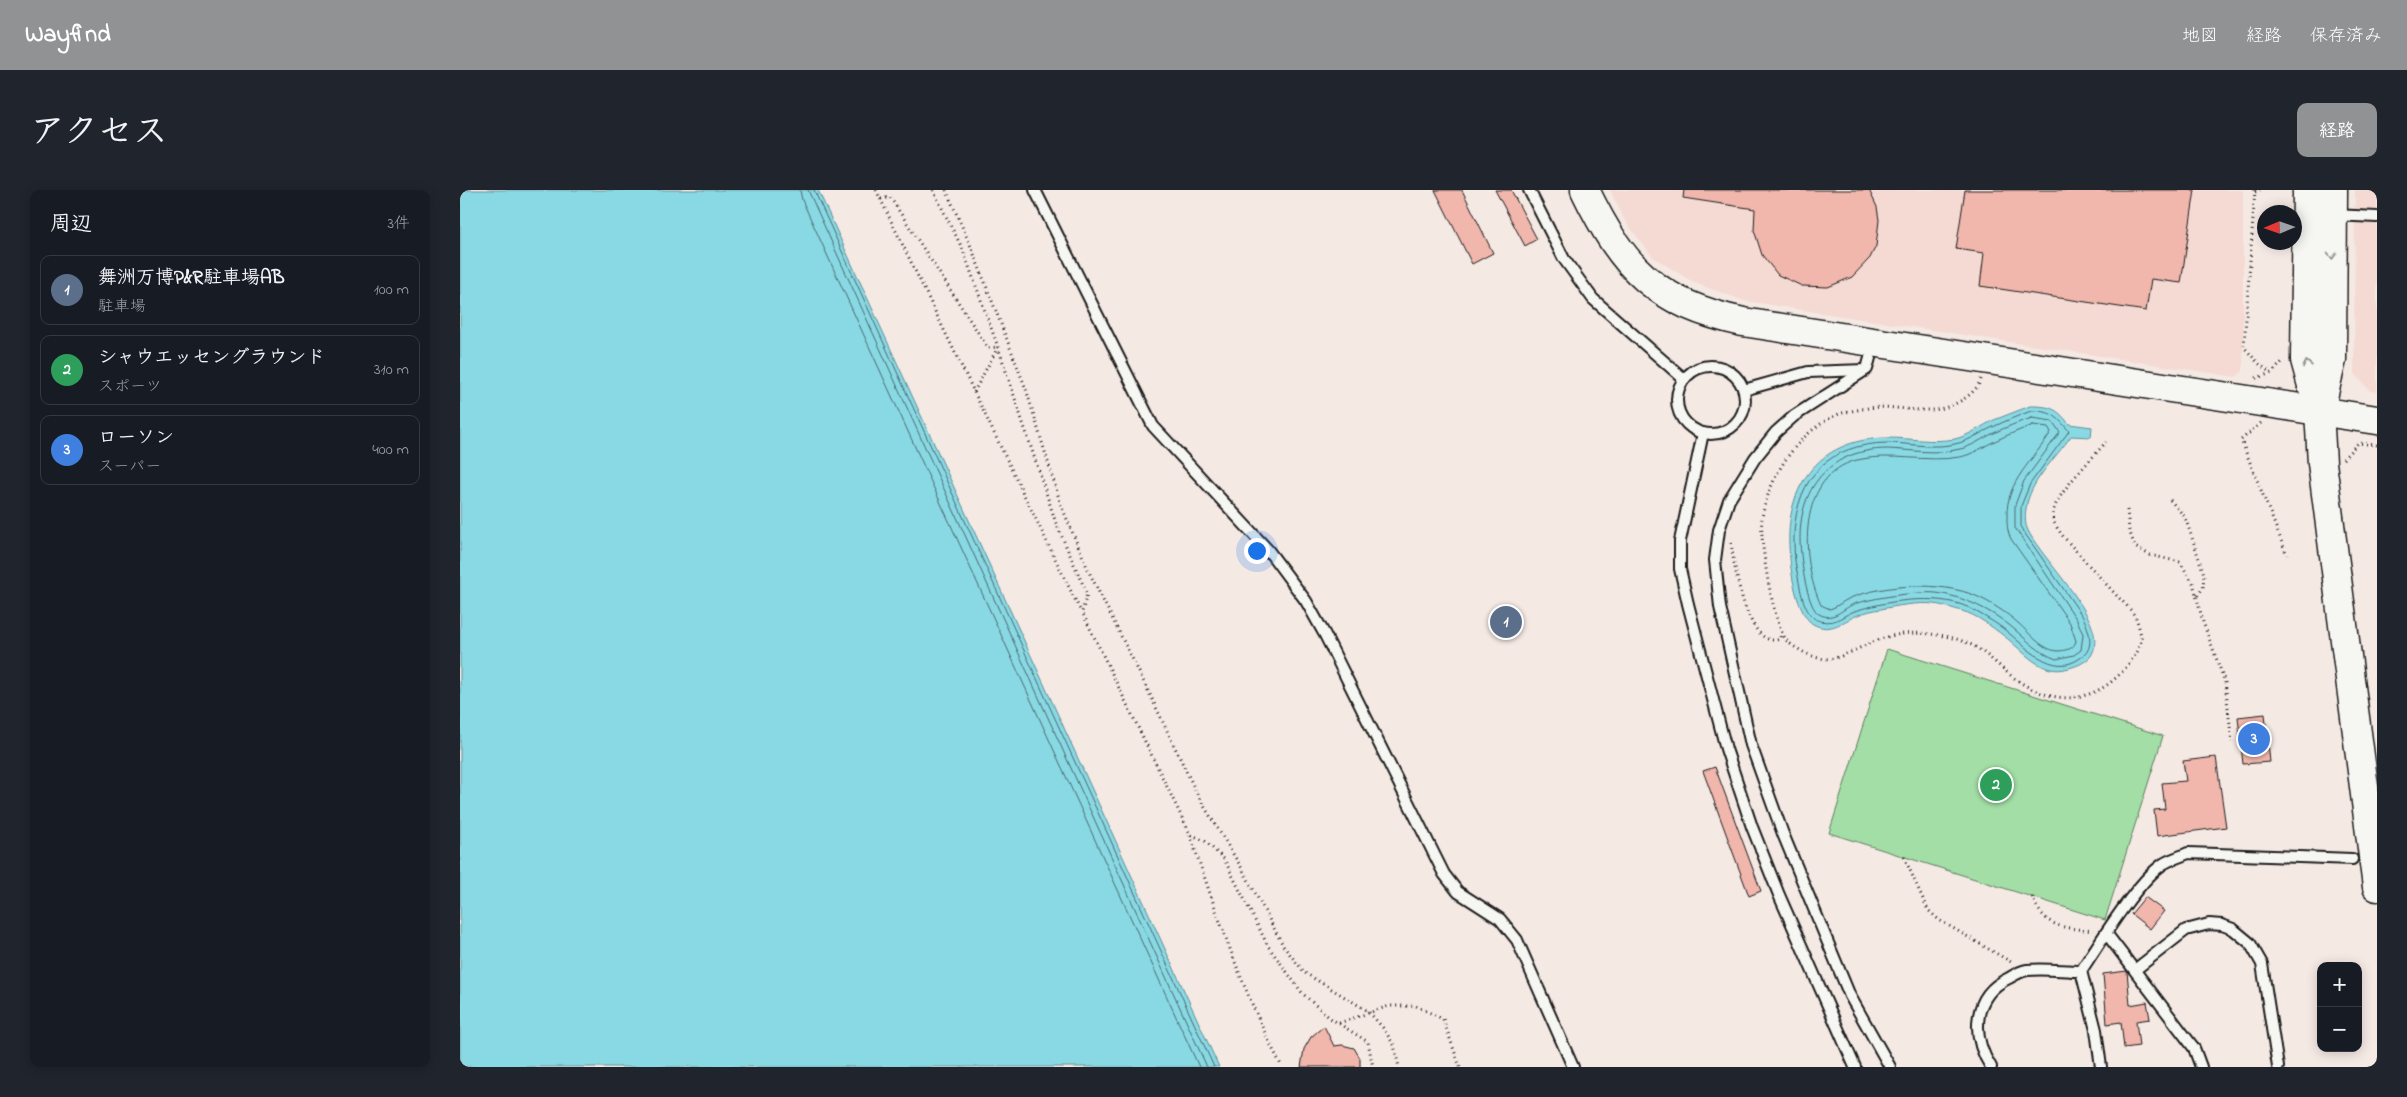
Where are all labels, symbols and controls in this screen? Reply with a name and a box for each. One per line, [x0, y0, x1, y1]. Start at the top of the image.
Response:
text: Wayfind [25, 18, 111, 53]
text: 地図 [2182, 24, 2218, 50]
text: 経路 [2246, 24, 2282, 50]
text: 保存済み [2310, 24, 2382, 50]
button: 経路 [2297, 103, 2377, 157]
text: アクセス [30, 108, 168, 159]
north arrow [2257, 205, 2302, 250]
text: 周辺 [50, 210, 92, 240]
text: 3件 [387, 212, 410, 236]
one-way arrow [2327, 252, 2337, 260]
text: 舞洲万博P&R駐車場AB [98, 265, 285, 292]
text: 1 [64, 278, 70, 302]
text: 100 m [374, 278, 409, 302]
text: 駐車場 [98, 295, 146, 319]
text: シャウエッセングラウンド [98, 345, 325, 372]
text: 2 [63, 358, 71, 382]
text: 310 m [374, 358, 409, 382]
one-way arrow [2302, 359, 2313, 368]
text: スポーツ [98, 375, 162, 399]
text: ローソン [98, 425, 174, 452]
text: 3 [64, 438, 70, 462]
text: 400 m [372, 438, 409, 462]
text: スーパー [98, 455, 161, 479]
your location [1244, 538, 1270, 564]
pin: 1 [1490, 603, 1522, 641]
pin: 3 [2238, 720, 2270, 758]
pin: 2 [1980, 766, 2012, 804]
map controls [2317, 962, 2362, 1052]
button: + [2317, 962, 2362, 1007]
button: − [2317, 1007, 2362, 1052]

